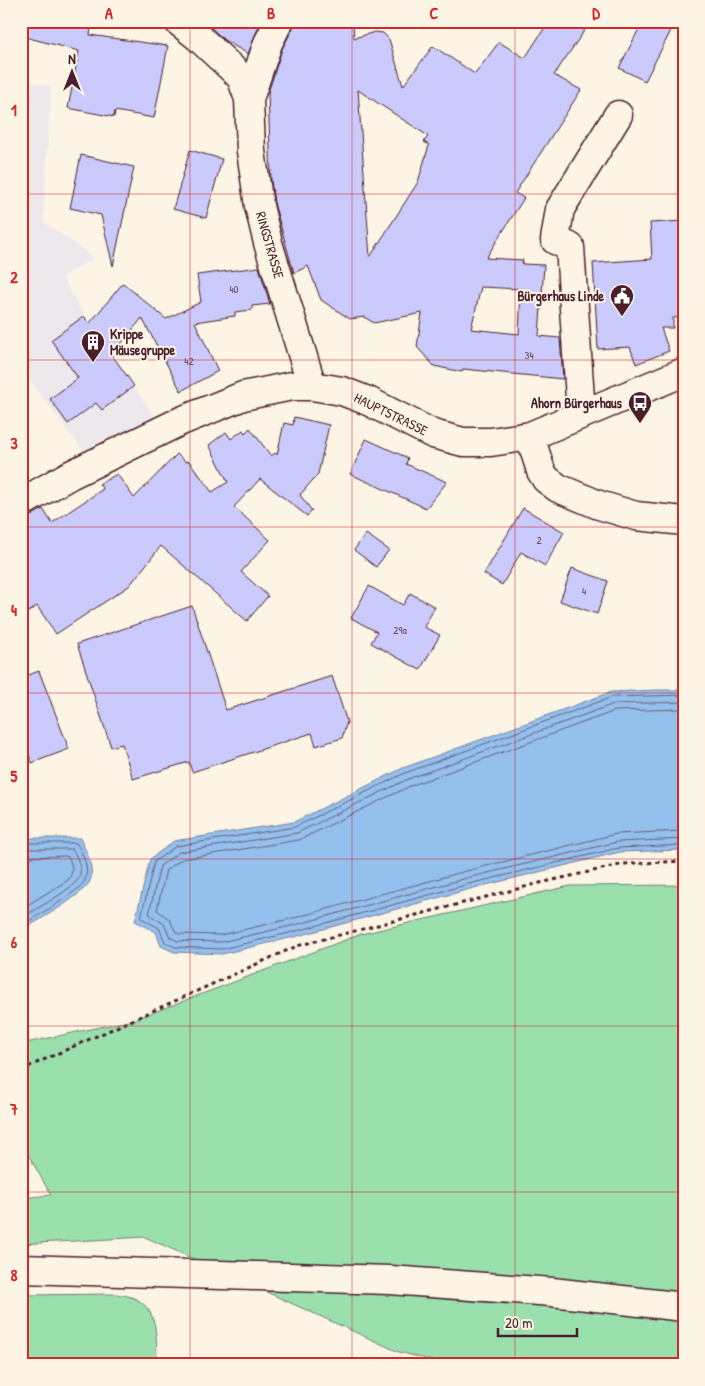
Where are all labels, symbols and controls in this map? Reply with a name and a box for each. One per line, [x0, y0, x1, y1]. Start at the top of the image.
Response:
text: A [105, 2, 113, 24]
text: B [267, 2, 275, 24]
text: C [430, 2, 439, 24]
text: D [592, 2, 600, 24]
north arrow [48, 48, 98, 98]
text: N [68, 49, 76, 68]
text: 1 [11, 99, 17, 121]
street label: RINGSTRASSE [252, 209, 289, 281]
text: 2 [10, 266, 18, 288]
house number: 40 [229, 282, 239, 296]
public building icon: Bürgerhaus Linde [609, 283, 635, 317]
place label: Bürgerhaus Linde [517, 286, 604, 307]
place label: Krippe Mäusegruppe [110, 324, 176, 361]
building icon: Krippe Mäusegruppe [80, 329, 106, 363]
house number: 34 [524, 348, 534, 362]
house number: 42 [184, 354, 194, 368]
street label: HAUPTSTRASSE [351, 388, 431, 440]
bus stop icon: Ahorn Bürgerhaus [627, 390, 653, 424]
place label: Ahorn Bürgerhaus [531, 393, 623, 414]
text: 3 [10, 432, 18, 454]
house number: 2 [536, 533, 542, 547]
house number: 4 [582, 584, 586, 598]
text: 4 [11, 599, 17, 621]
house number: 29a [393, 623, 407, 637]
text: 5 [11, 765, 18, 787]
text: 6 [11, 931, 18, 953]
text: 7 [9, 1098, 18, 1120]
text: 8 [11, 1264, 18, 1286]
scale bar [498, 1306, 576, 1338]
text: 20 m [505, 1312, 532, 1333]

